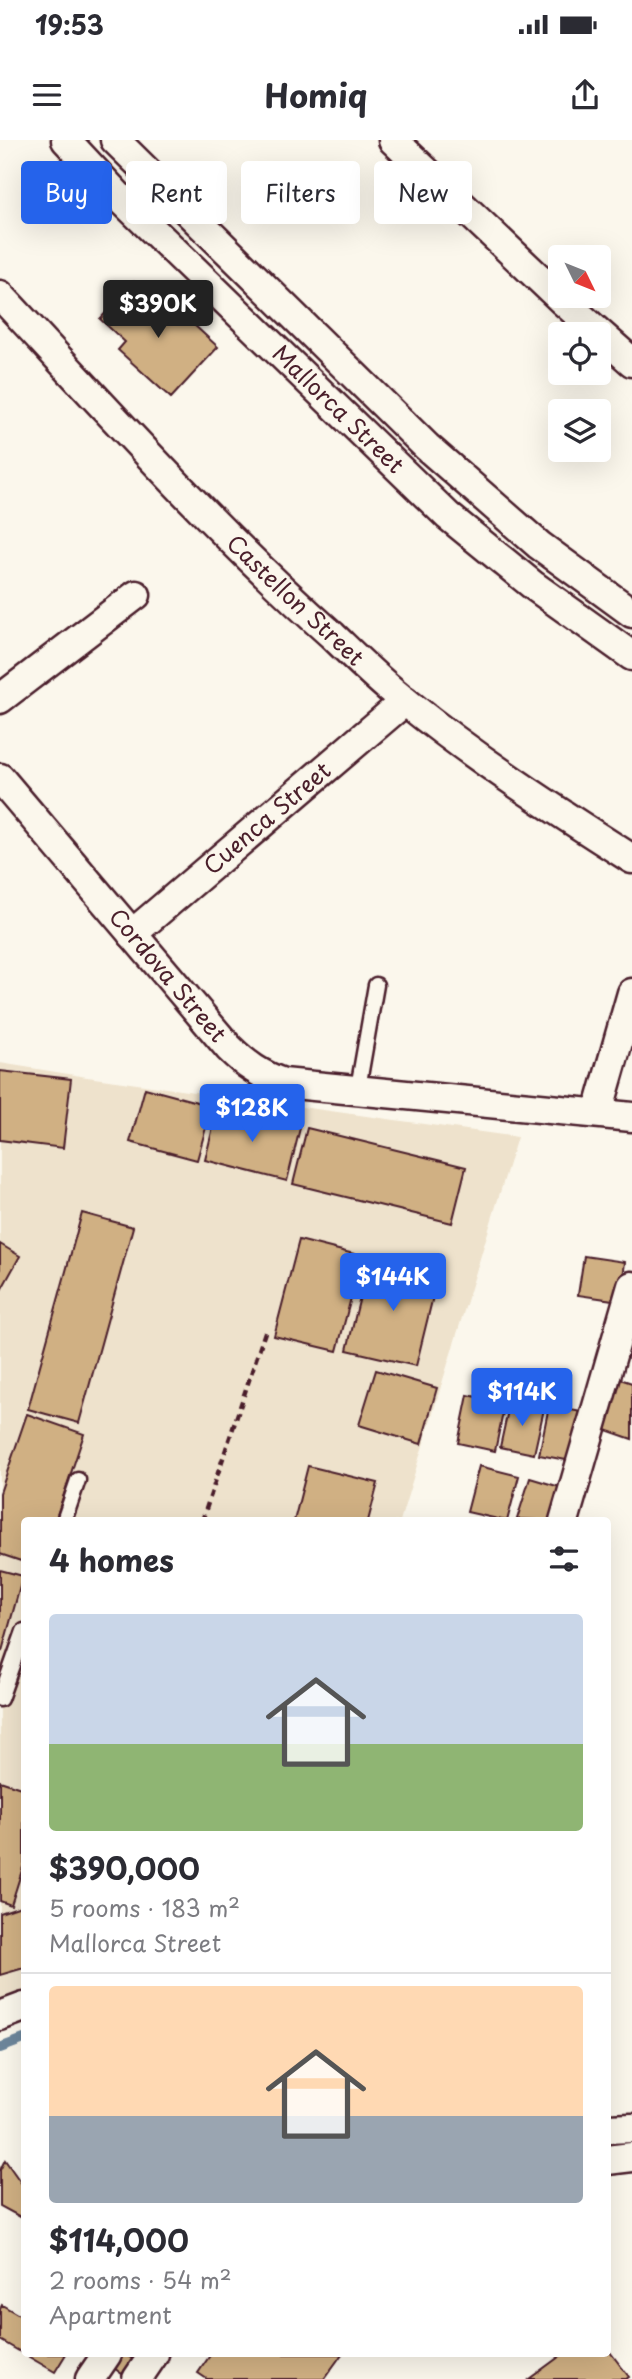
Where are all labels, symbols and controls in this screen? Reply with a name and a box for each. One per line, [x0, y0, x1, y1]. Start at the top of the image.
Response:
text: 19:53 [35, 5, 104, 44]
text: Homiq [264, 71, 368, 119]
icon: menu [28, 76, 66, 114]
icon: share [566, 76, 604, 114]
chip: Buy [21, 161, 112, 224]
chip: Rent [126, 161, 227, 224]
chip: Filters [241, 161, 360, 224]
chip: New [374, 161, 472, 224]
north arrow [548, 245, 611, 308]
map controls [548, 245, 611, 462]
pin: $390K [109, 280, 207, 340]
text: $390K [119, 285, 197, 320]
button: locate [548, 322, 611, 385]
street label: Mallorca Street [265, 336, 413, 481]
button: layers [548, 399, 611, 462]
street label: Castellon Street [219, 526, 373, 673]
street label: Cuenca Street [195, 753, 338, 882]
street label: Cordova Street [101, 900, 236, 1049]
pin: $128K [203, 1084, 301, 1144]
text: $128K [216, 1089, 288, 1124]
pin: $144K [344, 1254, 442, 1313]
text: $144K [356, 1258, 430, 1293]
pin: $114K [473, 1368, 571, 1428]
text: $114K [487, 1373, 557, 1408]
text: 4 homes [49, 1537, 174, 1582]
icon: filters [545, 1540, 583, 1578]
icon: home [253, 1659, 379, 1785]
text: $390,000 [49, 1845, 200, 1890]
text: 5 rooms · 183 m² [49, 1890, 240, 1925]
text: Mallorca Street [49, 1925, 221, 1960]
icon: home [253, 2031, 379, 2157]
text: $114,000 [49, 2217, 189, 2262]
text: 2 rooms · 54 m² [49, 2262, 232, 2297]
text: Apartment [49, 2297, 172, 2332]

